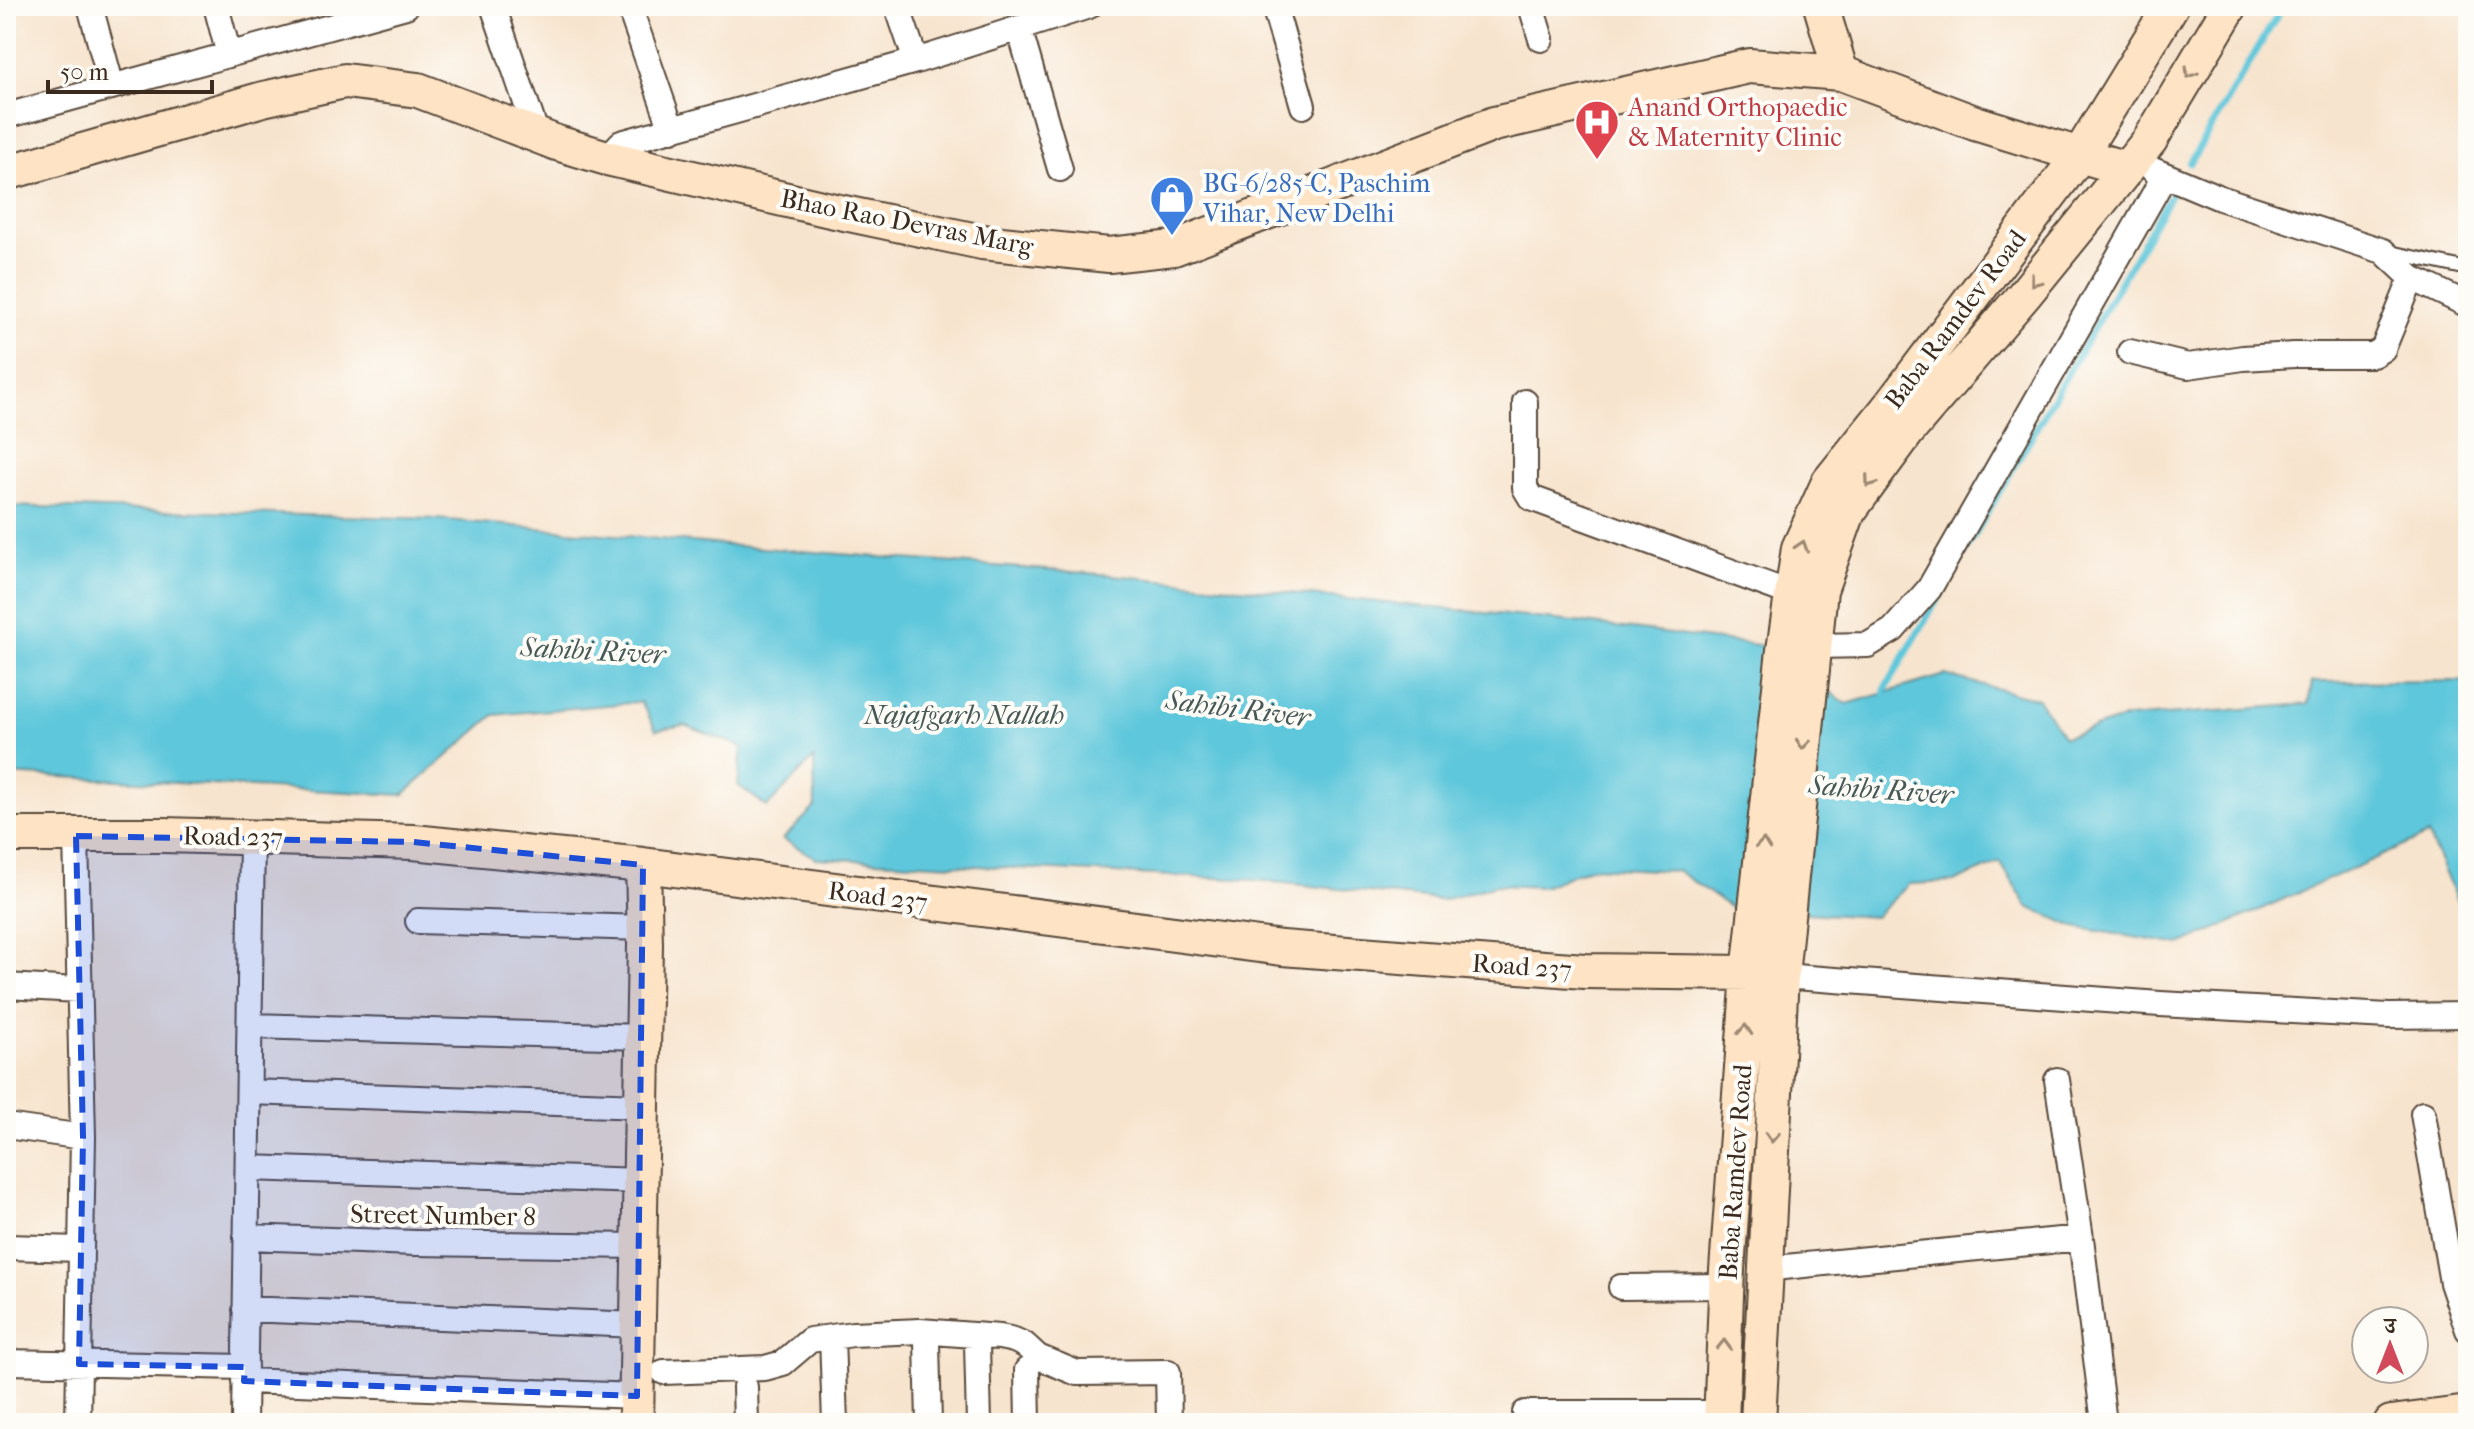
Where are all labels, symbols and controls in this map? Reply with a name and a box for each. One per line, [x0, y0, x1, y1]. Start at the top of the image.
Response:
scale bar [48, 44, 212, 94]
text: 50 m [60, 58, 109, 86]
one-way arrow [2184, 64, 2200, 79]
place label: Anand Orthopaedic & Maternity Clinic [1627, 92, 1848, 153]
hospital icon: Anand Orthopaedic & Maternity Clinic [1573, 98, 1621, 161]
place label: BG-6/285-C, Paschim Vihar, New Delhi [1202, 168, 1431, 229]
shop icon: BG-6/285-C, Paschim Vihar, New Delhi [1148, 174, 1196, 237]
street label: Bhao Rao Devras Marg [778, 183, 1037, 262]
street label: Baba Ramdev Road [1878, 223, 2033, 415]
one-way arrow [2031, 272, 2045, 287]
one-way arrow [1865, 473, 1880, 488]
one-way arrow [1792, 539, 1808, 553]
water label: Sahibi River [519, 630, 669, 671]
water label: Sahibi River [1163, 683, 1314, 734]
water label: Najafgarh Nallah [863, 698, 1064, 731]
one-way arrow [1795, 738, 1812, 751]
water label: Sahibi River [1807, 768, 1957, 811]
street label: Road 237 [183, 820, 283, 853]
one-way arrow [1755, 837, 1772, 850]
street label: Road 237 [826, 875, 929, 918]
street label: Road 237 [1471, 948, 1573, 985]
one-way arrow [1736, 1023, 1753, 1036]
street label: Baba Ramdev Road [1712, 1062, 1759, 1281]
one-way arrow [1763, 1131, 1780, 1144]
street label: Street Number 8 [350, 1198, 536, 1233]
north arrow [2350, 1305, 2430, 1385]
text: उ [2382, 1313, 2397, 1339]
one-way arrow [1716, 1338, 1733, 1351]

